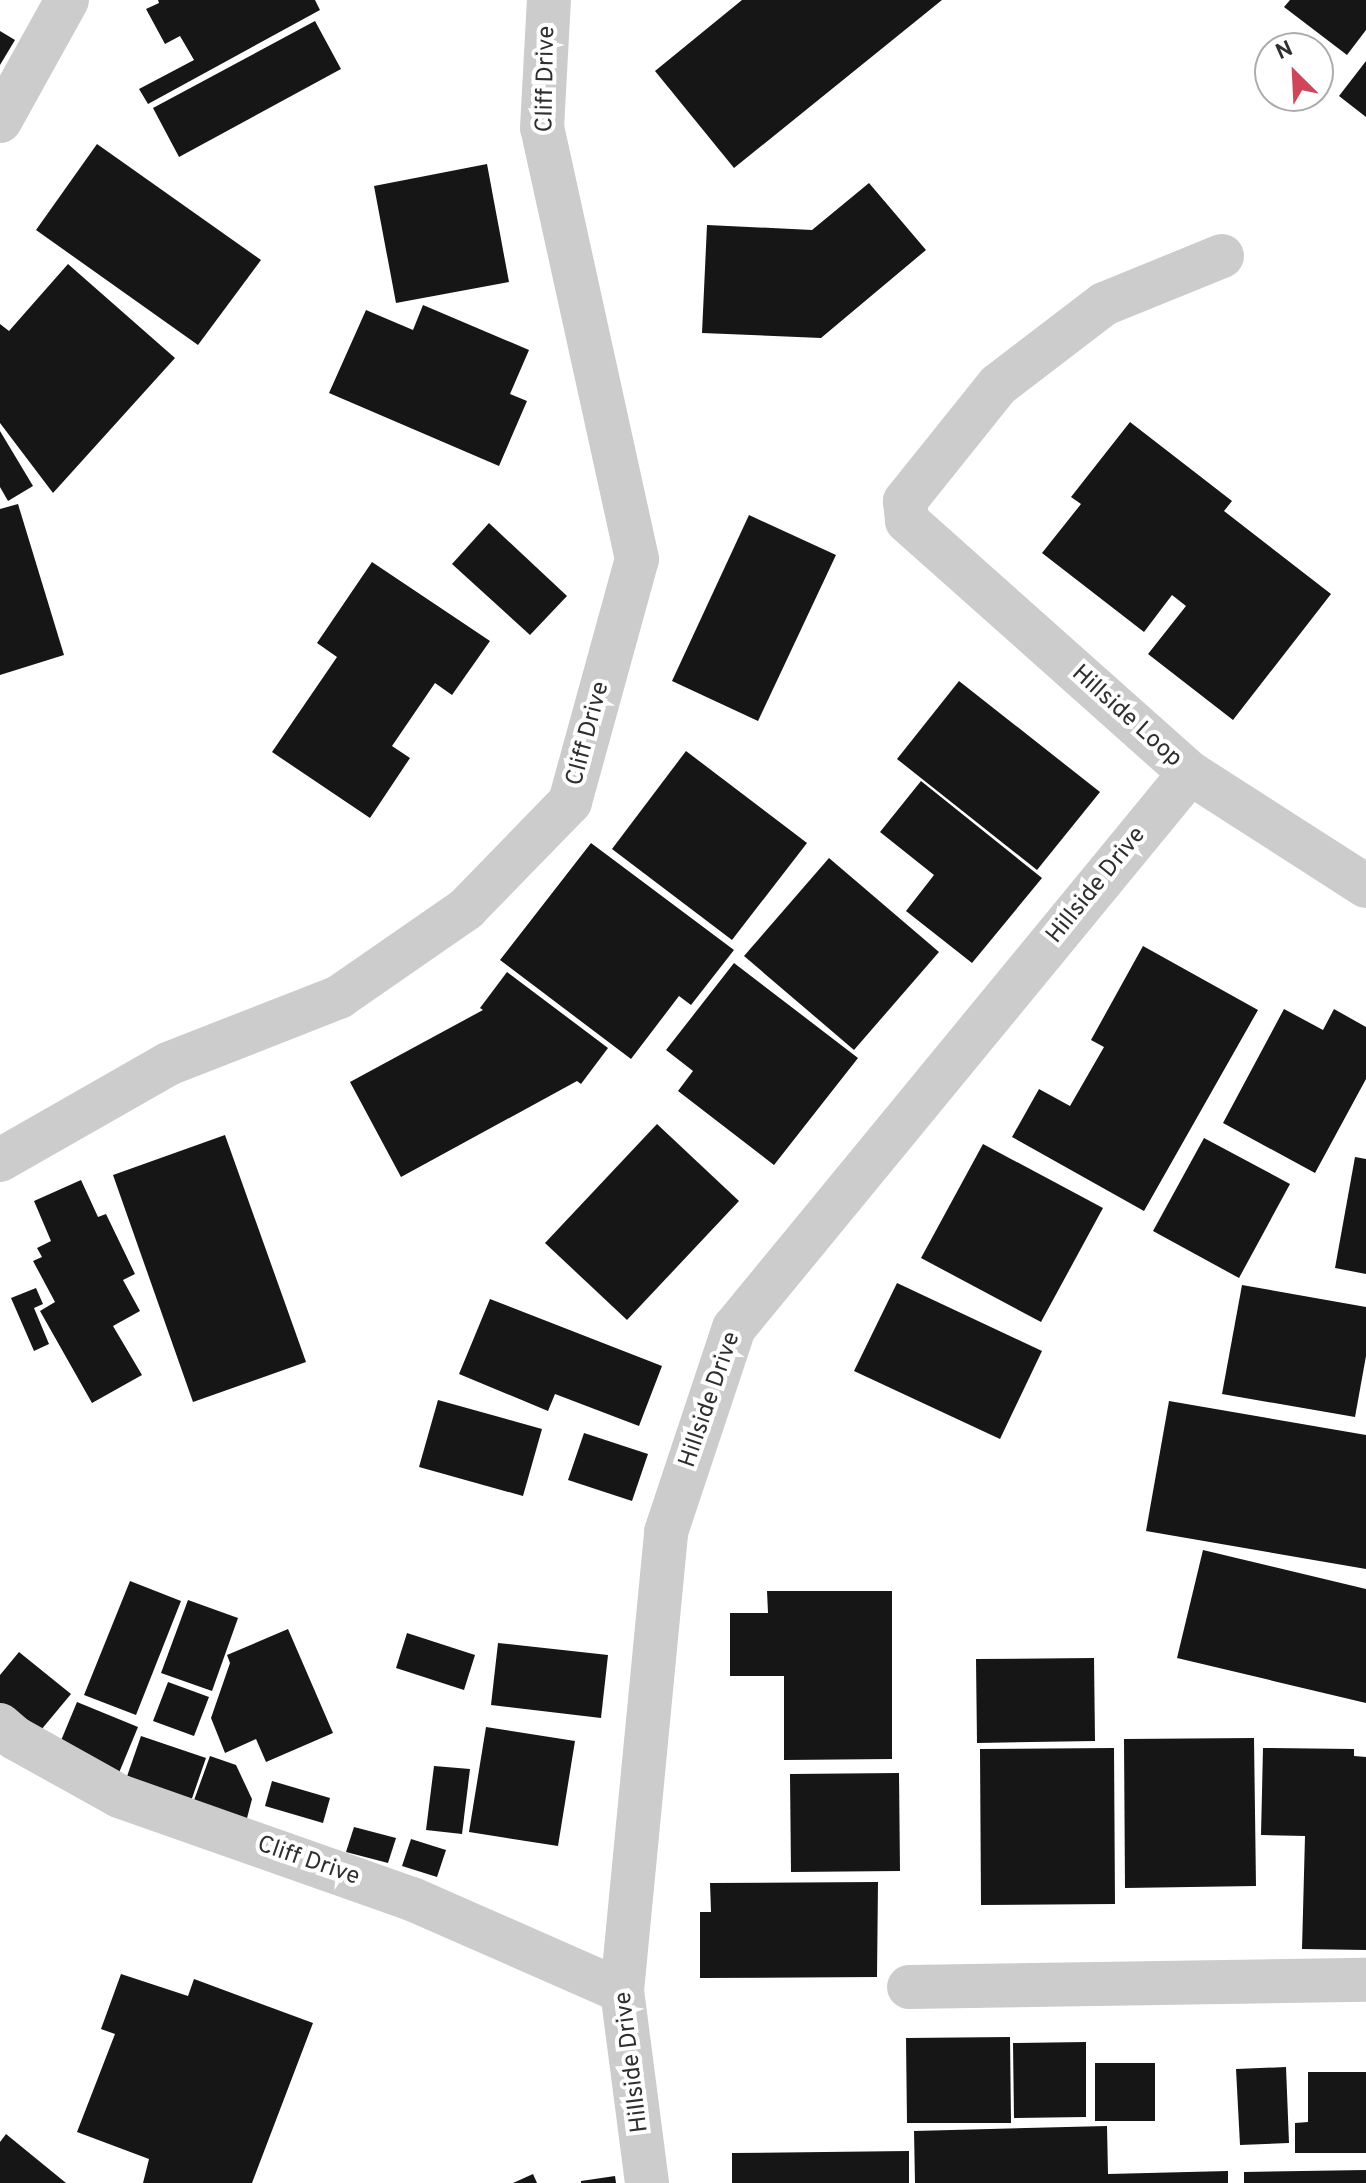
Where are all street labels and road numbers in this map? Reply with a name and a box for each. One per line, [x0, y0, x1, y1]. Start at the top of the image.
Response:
street label: Cliff Drive [532, 25, 562, 133]
street label: Hillside Loop [1065, 660, 1187, 774]
street label: Cliff Drive [561, 679, 617, 789]
street label: Hillside Drive [1041, 822, 1153, 950]
street label: Hillside Drive [674, 1328, 748, 1472]
street label: Cliff Drive [253, 1831, 363, 1893]
street label: Hillside Drive [610, 1990, 656, 2134]

